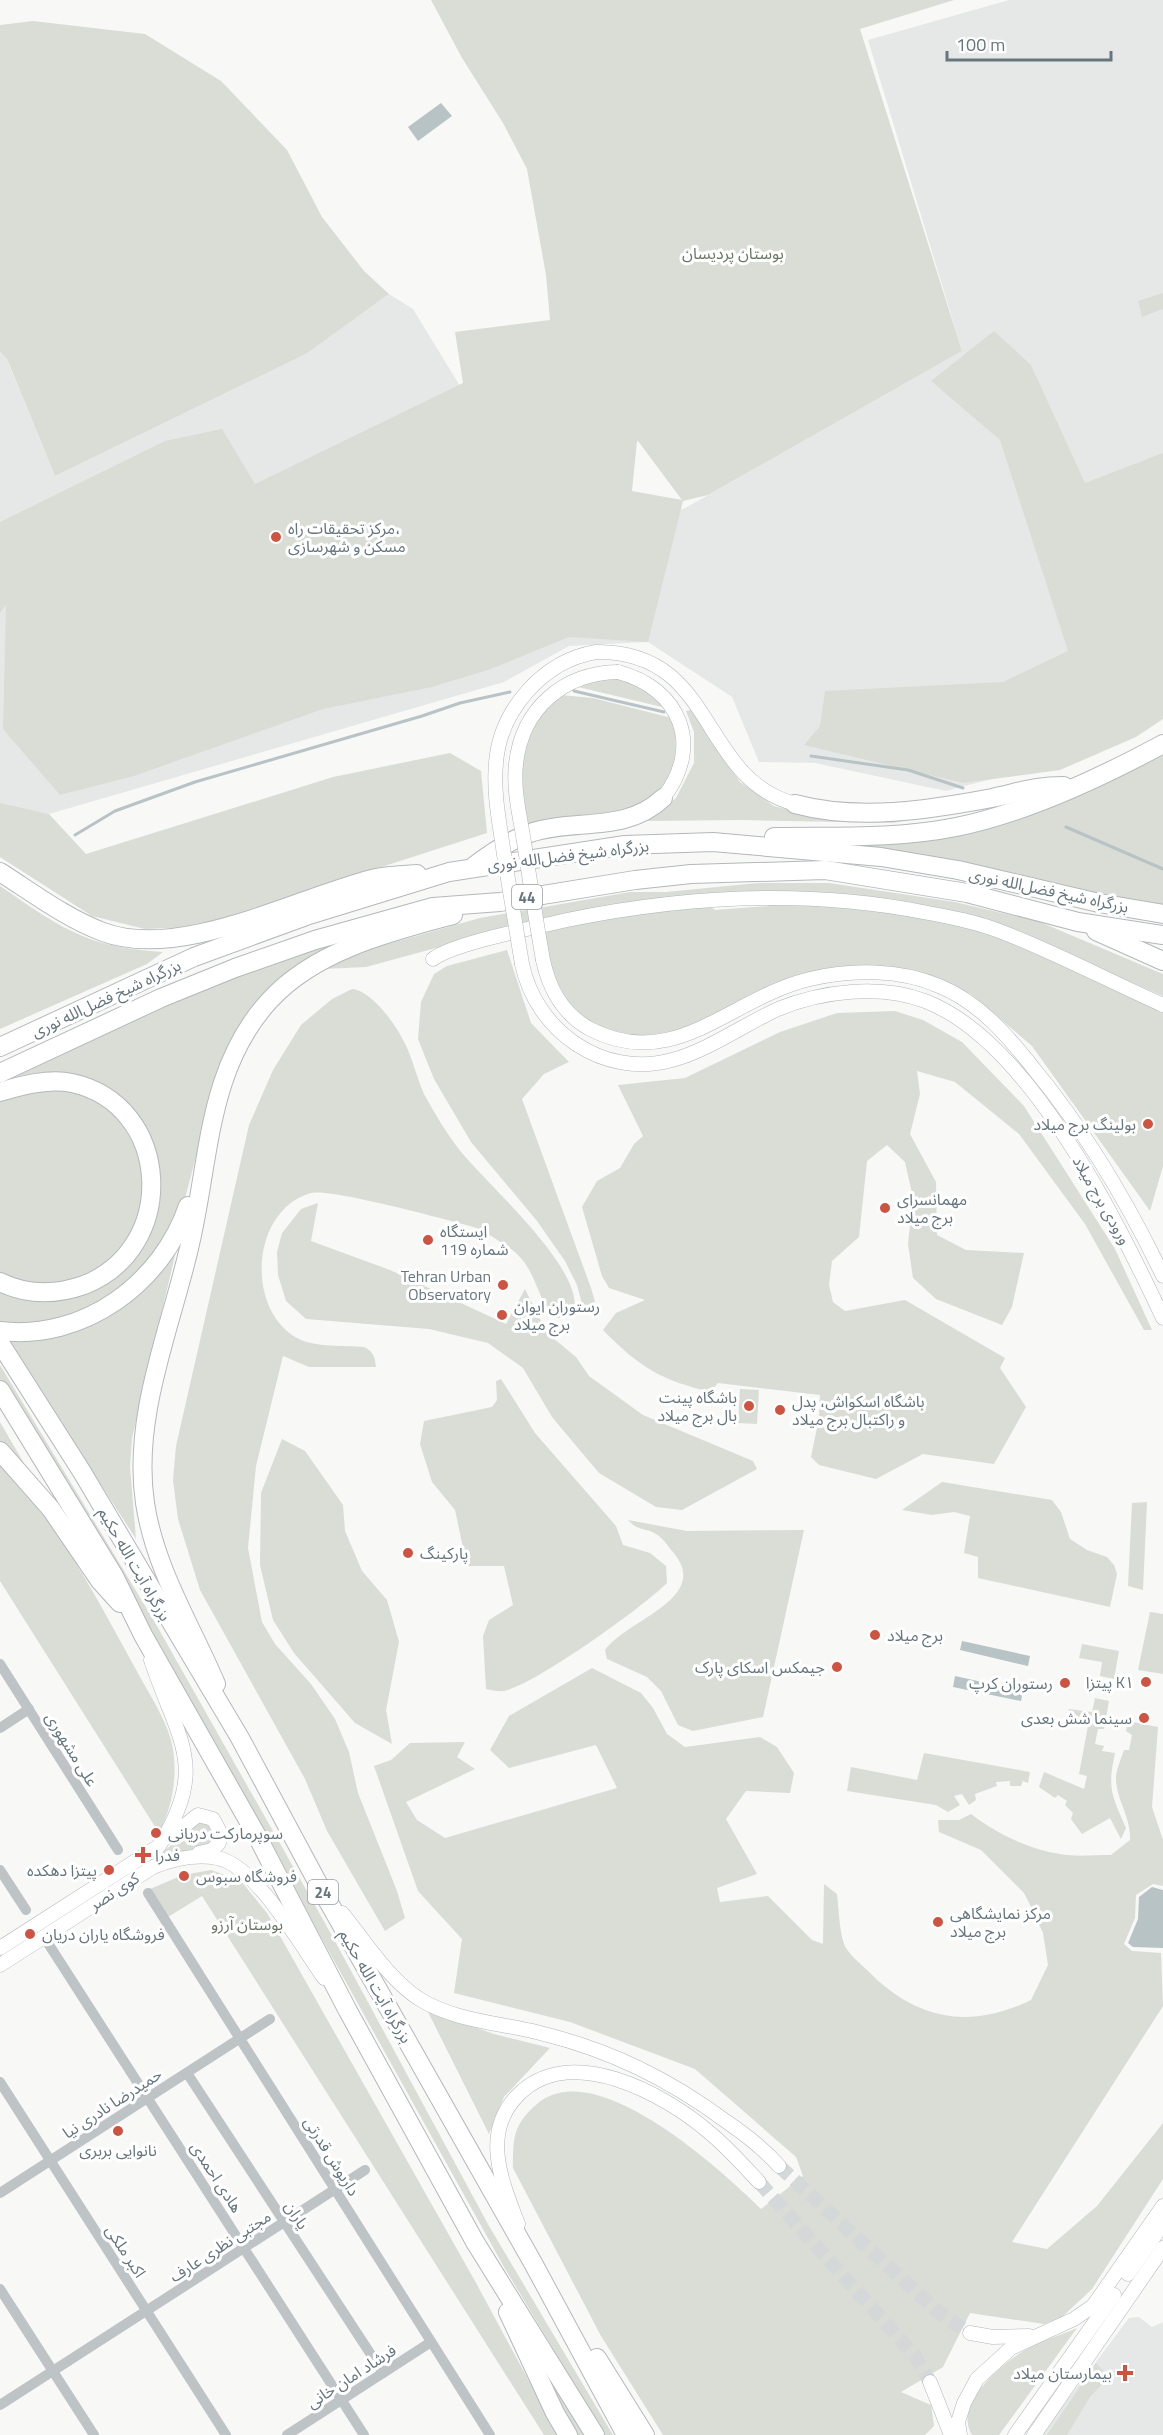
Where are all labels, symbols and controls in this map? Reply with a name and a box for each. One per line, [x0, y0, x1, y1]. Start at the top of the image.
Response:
scale bar [947, 24, 1110, 62]
text: 100 m [956, 31, 1005, 58]
park label: بوستان پردیسان [682, 241, 784, 265]
place label: مرکز تحقیقات راه، مسکن و شهرسازی [288, 516, 406, 558]
marker: مرکز تحقیقات راه، مسکن و شهرسازی [269, 530, 283, 544]
street label: بزرگراه شیخ فضل‌الله نوری [486, 833, 650, 878]
street label: بزرگراه شیخ فضل‌الله نوری [967, 861, 1131, 920]
road number: 44 [512, 885, 542, 909]
street label: بزرگراه شیخ فضل‌الله نوری [27, 953, 185, 1044]
place label: بولینگ برج ميلاد [1033, 1112, 1136, 1137]
marker: بولینگ برج ميلاد [1141, 1117, 1155, 1131]
street label: ورودی برج میلاد [1066, 1151, 1137, 1250]
place label: مهمانسرای برج میلاد [897, 1187, 967, 1230]
marker: مهمانسرای برج میلاد [878, 1201, 892, 1215]
place label: ایستگاه شماره 119 [440, 1219, 509, 1261]
marker: ایستگاه شماره 119 [421, 1233, 435, 1247]
place label: Tehran Urban Observatory [401, 1264, 491, 1306]
marker: Tehran Urban Observatory [496, 1278, 510, 1292]
place label: رستوران ایوان برج میلاد [514, 1294, 600, 1337]
marker: رستوران ایوان برج میلاد [495, 1308, 509, 1322]
place label: باشگاه پینت بال برج میلاد [657, 1385, 737, 1428]
place label: باشگاه اسکواش، پدل و راکتبال برج میلاد [792, 1389, 925, 1432]
marker: باشگاه پینت بال برج میلاد [742, 1399, 756, 1413]
marker: باشگاه اسکواش، پدل و راکتبال برج میلاد [773, 1403, 787, 1417]
street label: بزرگراه آیت الله حکیم [92, 1502, 177, 1626]
place label: پارکینگ [420, 1541, 468, 1565]
marker: پارکینگ [401, 1546, 415, 1560]
place label: برج میلاد [887, 1623, 943, 1648]
marker: برج میلاد [868, 1628, 882, 1642]
place label: جیمکس اسکای پارک [695, 1655, 825, 1679]
marker: جیمکس اسکای پارک [830, 1660, 844, 1674]
place label: پیتزا K۱ [1086, 1670, 1134, 1694]
place label: رستوران کرپ [969, 1671, 1053, 1695]
marker: پیتزا K۱ [1139, 1675, 1153, 1689]
marker: رستوران کرپ [1058, 1676, 1072, 1690]
place label: سینما شش بعدی [1021, 1706, 1132, 1730]
street label: علی مشهوری [40, 1707, 104, 1791]
marker: سینما شش بعدی [1137, 1711, 1151, 1725]
place label: سوپرمارکت دریانی [168, 1821, 283, 1845]
marker: سوپرمارکت دریانی [149, 1826, 163, 1840]
place label: فدرا [155, 1843, 180, 1867]
marker: فدرا [136, 1848, 150, 1862]
place label: پیتزا دهکده [27, 1858, 97, 1882]
marker: پیتزا دهکده [102, 1863, 116, 1877]
place label: فروشگاه سبوس [196, 1864, 297, 1888]
street label: کوی نصر [83, 1866, 144, 1917]
marker: فروشگاه سبوس [177, 1869, 191, 1883]
road number: 24 [308, 1880, 338, 1904]
place label: مرکز نمایشگاهی برج میلاد [950, 1901, 1051, 1944]
park label: بوستان آرزو [211, 1912, 283, 1936]
marker: مرکز نمایشگاهی برج میلاد [931, 1915, 945, 1929]
place label: فروشگاه یاران دریان [42, 1922, 165, 1946]
street label: بزرگراه آیت الله حکیم [333, 1924, 418, 2048]
marker: فروشگاه یاران دریان [23, 1927, 37, 1941]
street label: حمیدرضا نادری نیا [58, 2062, 166, 2144]
street label: داریوش قدرتی [298, 2112, 366, 2200]
marker: نانوایی بربری [111, 2124, 125, 2138]
street label: هادی احمدی [185, 2137, 249, 2217]
place label: نانوایی بربری [79, 2138, 157, 2162]
street label: یاران [279, 2196, 315, 2234]
street label: مجتبی نظری عارف [164, 2204, 276, 2288]
street label: اکبر ملکی [100, 2220, 152, 2282]
street label: فرشاد امان خانی [301, 2338, 401, 2414]
place label: بیمارستان میلاد [1013, 2361, 1112, 2385]
marker: بیمارستان میلاد [1116, 2364, 1134, 2382]

